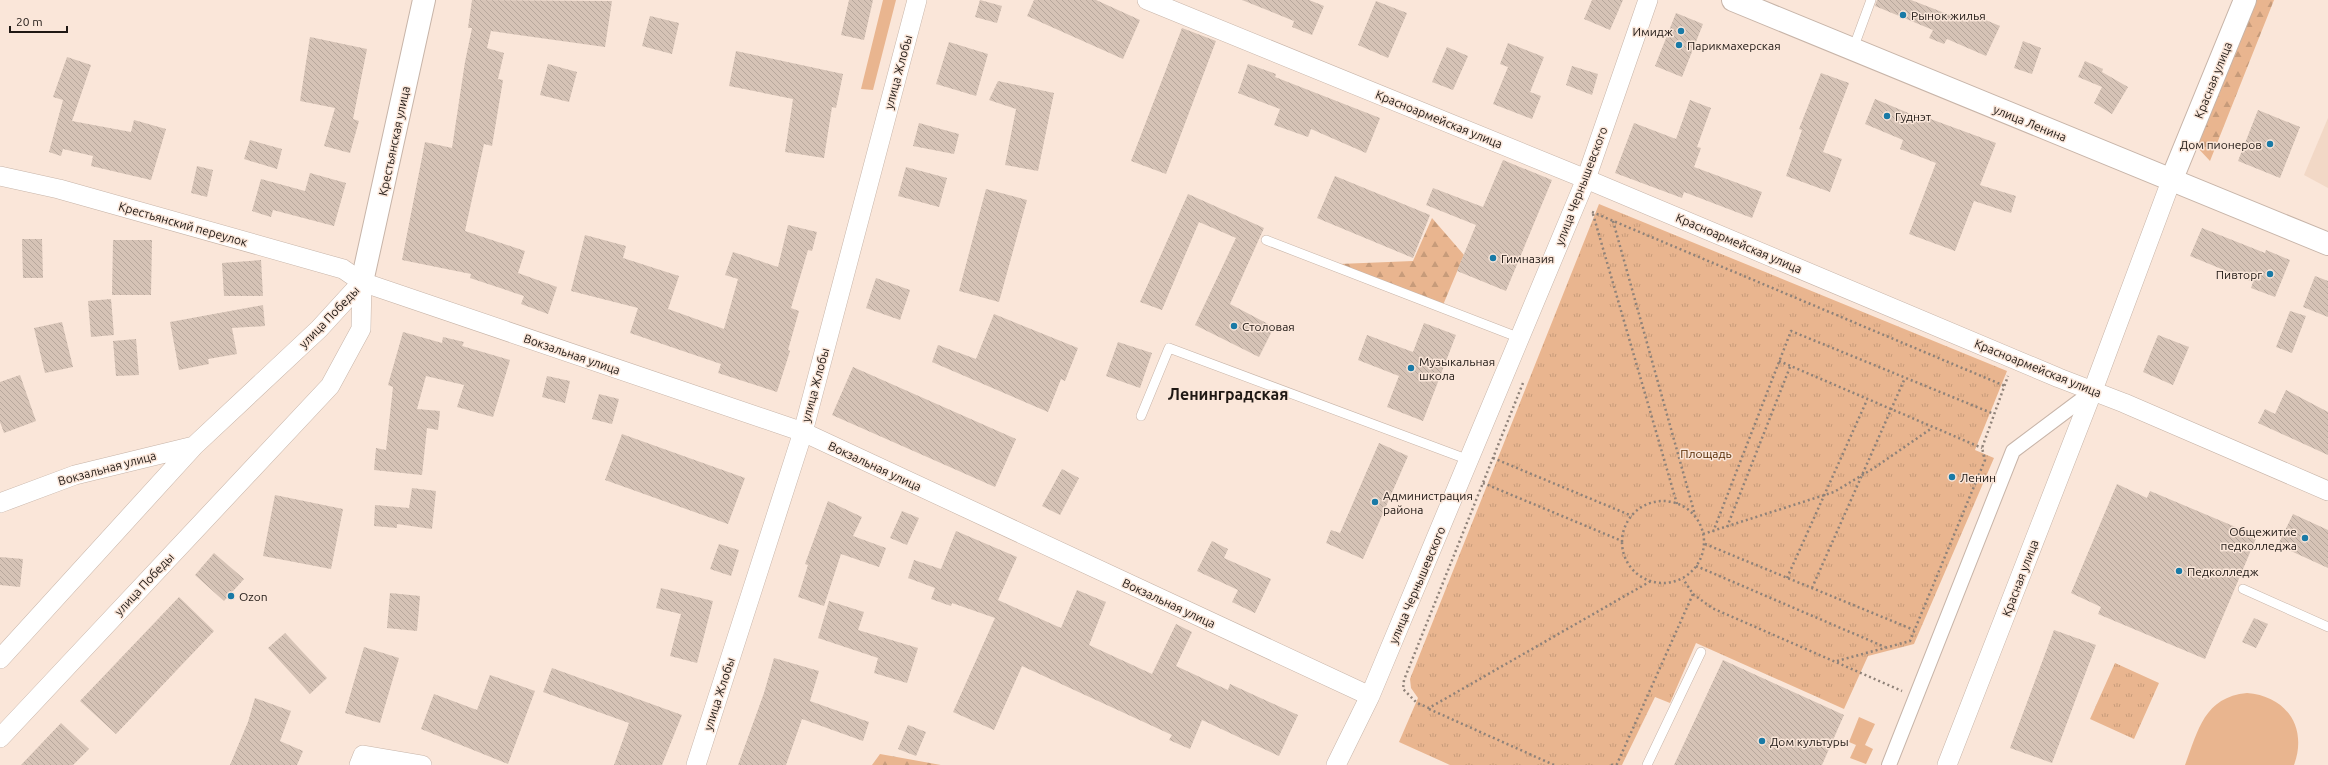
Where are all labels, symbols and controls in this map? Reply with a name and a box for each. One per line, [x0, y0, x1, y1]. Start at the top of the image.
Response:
scale bar [10, 8, 67, 34]
place label: Рынок жилья [1911, 9, 1986, 22]
marker: Рынок жилья [1898, 10, 1908, 20]
text: 20 m [16, 15, 43, 28]
place label: Имидж [1632, 25, 1673, 38]
marker: Имидж [1676, 26, 1686, 36]
street label: улица Жлобы [882, 34, 914, 110]
place label: Парикмахерская [1687, 39, 1781, 52]
marker: Парикмахерская [1674, 40, 1684, 50]
street label: Красная улица [2192, 40, 2234, 120]
street label: Крестьянская улица [376, 85, 412, 197]
street label: Красноармейская улица [1374, 88, 1504, 150]
street label: улица Ленина [1991, 102, 2069, 144]
place label: Гуднэт [1895, 110, 1932, 123]
marker: Гуднэт [1882, 111, 1892, 121]
street label: улица Чернышевского [1552, 125, 1610, 247]
place label: Дом пионеров [2180, 138, 2262, 151]
marker: Дом пионеров [2265, 139, 2275, 149]
street label: Крестьянский переулок [117, 199, 249, 249]
street label: Красноармейская улица [1674, 211, 1804, 275]
place label: Гимназия [1501, 252, 1554, 265]
marker: Гимназия [1488, 253, 1498, 263]
place label: Пивторг [2216, 268, 2262, 281]
marker: Пивторг [2265, 269, 2275, 279]
street label: улица Победы [296, 284, 362, 350]
place label: Столовая [1242, 320, 1295, 333]
marker: Столовая [1229, 321, 1239, 331]
street label: Вокзальная улица [522, 331, 622, 377]
street label: Красноармейская улица [1973, 337, 2103, 399]
street label: улица Жлобы [799, 347, 831, 423]
place label: Музыкальная школа [1419, 355, 1495, 382]
marker: Музыкальная школа [1406, 363, 1416, 373]
district label: Ленинградская [1168, 385, 1288, 403]
street label: Вокзальная улица [826, 439, 924, 493]
park label: Площадь [1680, 447, 1732, 460]
street label: Вокзальная улица [56, 449, 158, 487]
place label: Ленин [1960, 471, 1996, 484]
marker: Ленин [1947, 472, 1957, 482]
place label: Администрация района [1383, 489, 1473, 516]
marker: Администрация района [1370, 497, 1380, 507]
street label: улица Чернышевского [1386, 524, 1448, 646]
place label: Общежитие педколледжа [2221, 525, 2297, 552]
marker: Общежитие педколледжа [2300, 533, 2310, 543]
street label: Красная улица [1999, 538, 2041, 618]
street label: улица Победы [112, 550, 176, 618]
place label: Педколледж [2187, 565, 2259, 578]
marker: Педколледж [2174, 566, 2184, 576]
street label: Вокзальная улица [1120, 576, 1218, 630]
place label: Ozon [239, 590, 268, 603]
marker: Ozon [226, 591, 236, 601]
street label: улица Жлобы [701, 656, 737, 732]
place label: Дом культуры [1770, 735, 1849, 748]
marker: Дом культуры [1757, 736, 1767, 746]

